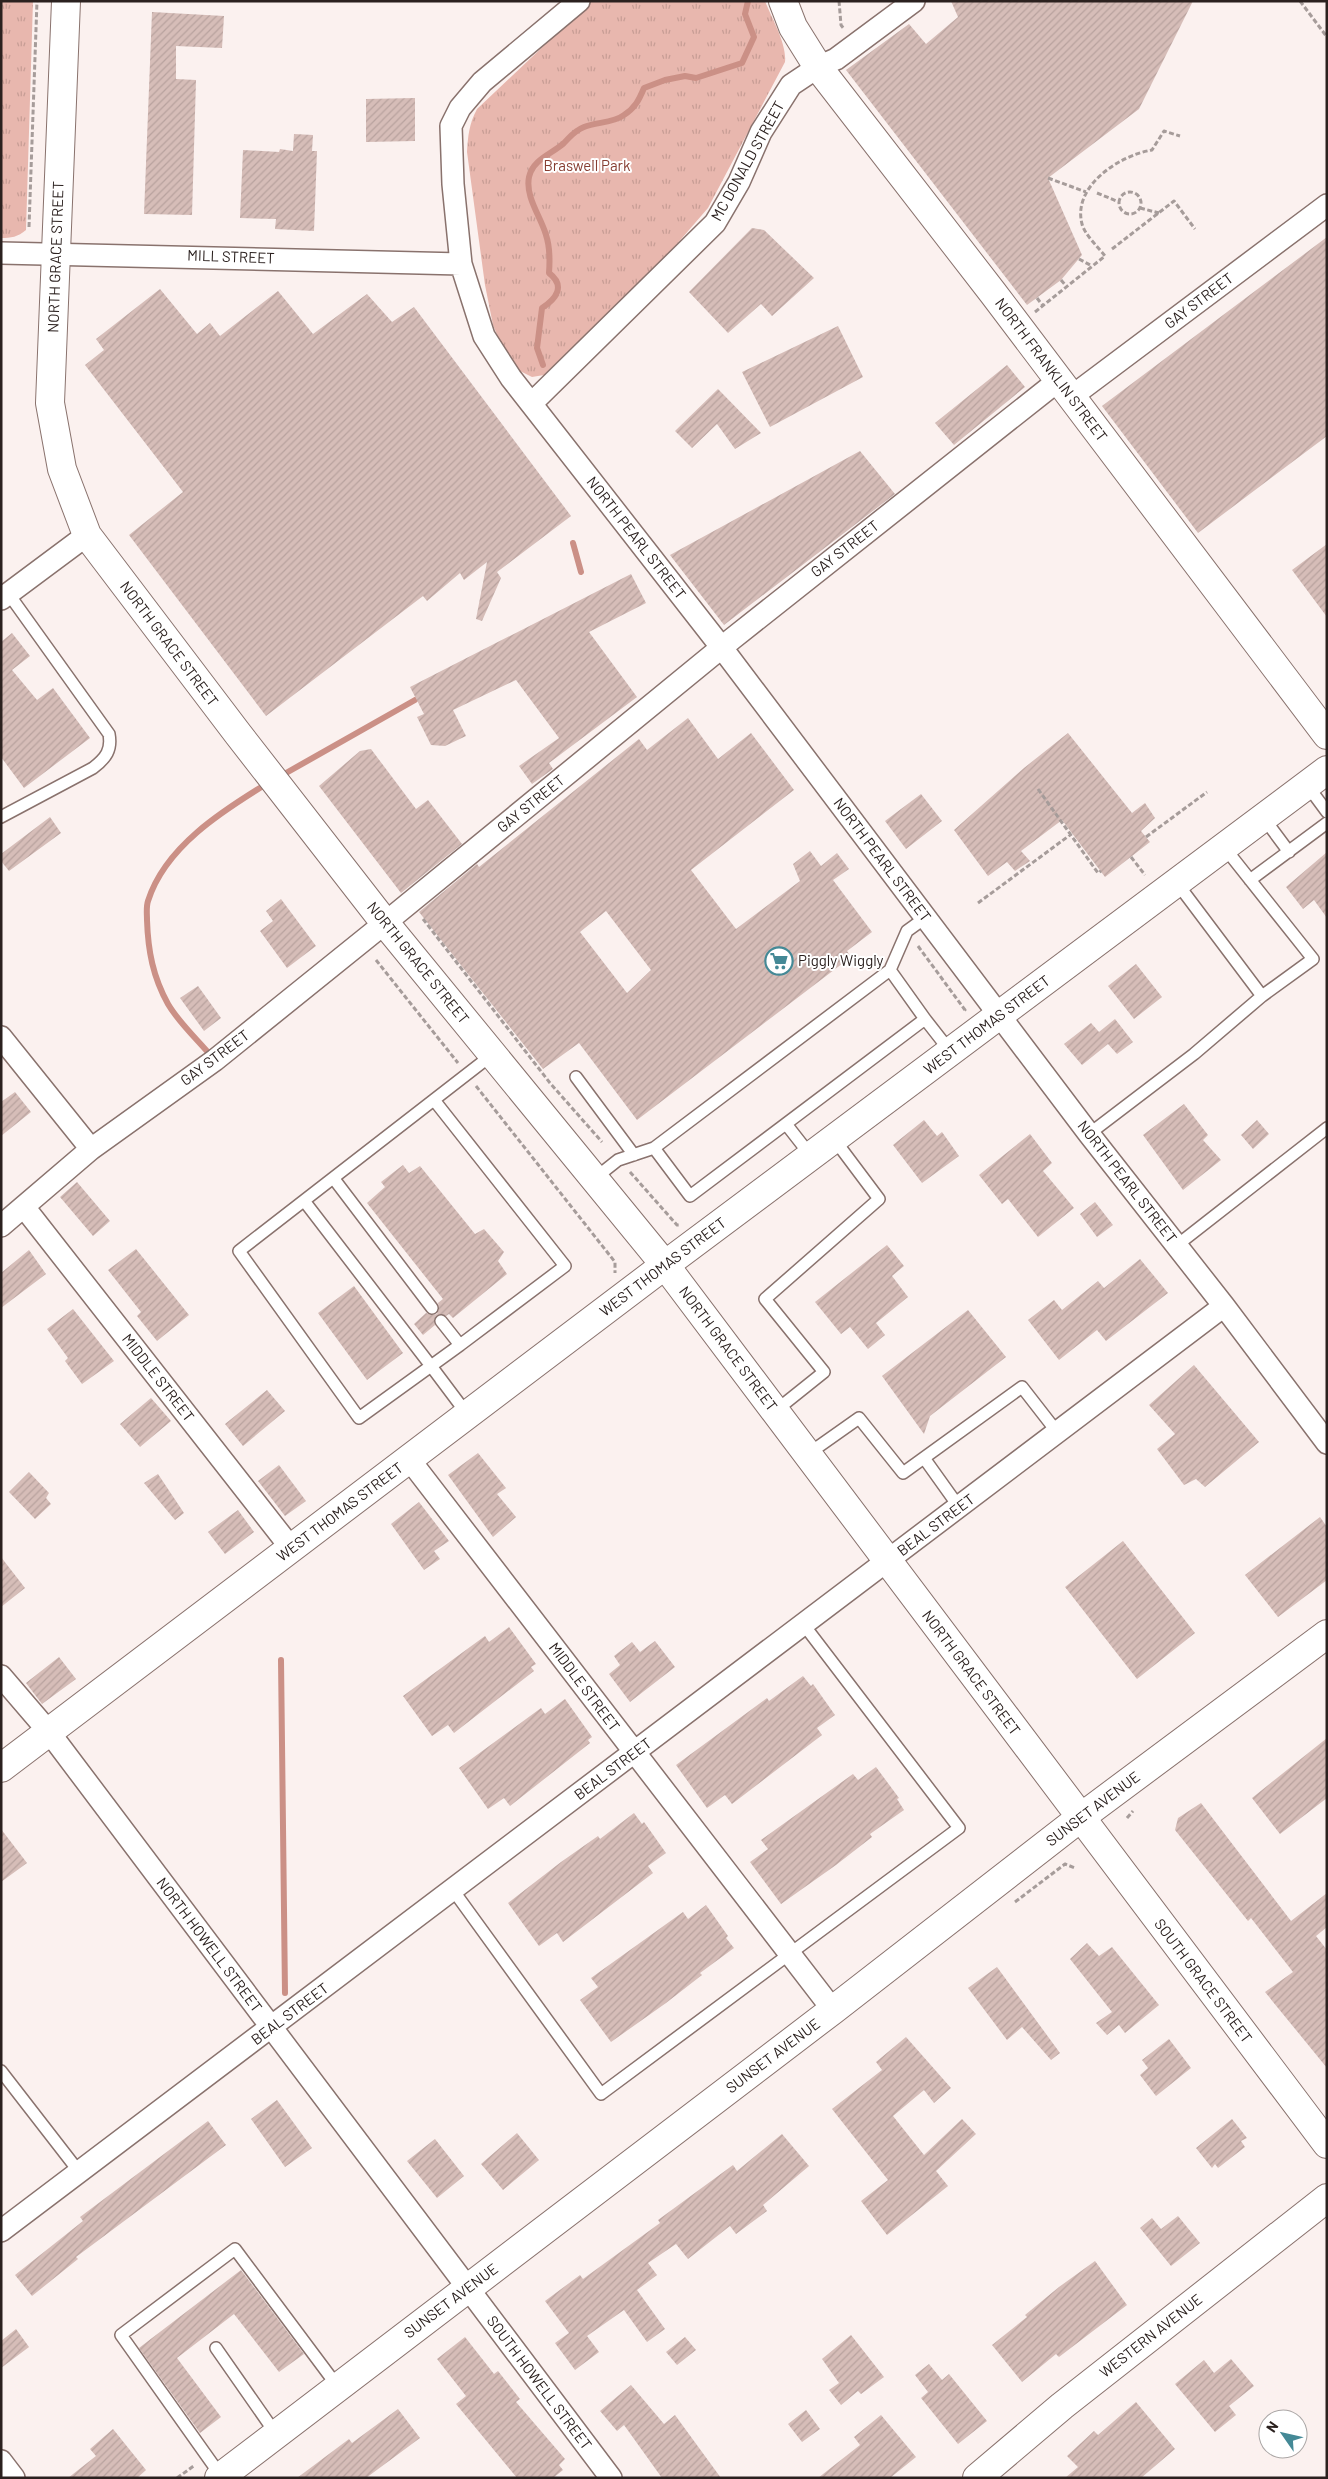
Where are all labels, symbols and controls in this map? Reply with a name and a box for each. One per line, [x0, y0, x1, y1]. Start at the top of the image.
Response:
street label: MC DONALD STREET [707, 97, 788, 224]
park label: Braswell Park [543, 156, 631, 174]
street label: NORTH GRACE STREET [43, 181, 67, 333]
street label: MILL STREET [187, 245, 275, 267]
street label: GAY STREET [1160, 268, 1236, 332]
street label: NORTH FRANKLIN STREET [992, 294, 1112, 445]
street label: NORTH PEARL STREET [583, 473, 690, 602]
street label: GAY STREET [807, 516, 882, 580]
street label: NORTH GRACE STREET [117, 577, 223, 709]
street label: GAY STREET [493, 771, 568, 836]
street label: NORTH PEARL STREET [830, 794, 935, 925]
street label: NORTH GRACE STREET [364, 898, 474, 1027]
supermarket icon: Piggly Wiggly [764, 946, 794, 976]
place label: Piggly Wiggly [798, 951, 884, 969]
street label: WEST THOMAS STREET [920, 971, 1053, 1078]
street label: GAY STREET [176, 1025, 252, 1089]
street label: NORTH PEARL STREET [1074, 1117, 1181, 1246]
street label: WEST THOMAS STREET [596, 1213, 729, 1320]
street label: NORTH GRACE STREET [676, 1282, 782, 1414]
street label: MIDDLE STREET [119, 1330, 199, 1425]
street label: WEST THOMAS STREET [273, 1458, 406, 1565]
street label: BEAL STREET [893, 1489, 978, 1559]
street label: NORTH GRACE STREET [919, 1606, 1025, 1738]
street label: MIDDLE STREET [546, 1638, 624, 1734]
street label: BEAL STREET [570, 1733, 655, 1803]
street label: SUNSET AVENUE [1042, 1767, 1143, 1849]
street label: NORTH HOWELL STREET [153, 1874, 266, 2015]
street label: SOUTH GRACE STREET [1151, 1915, 1256, 2046]
street label: BEAL STREET [247, 1978, 332, 2048]
street label: SUNSET AVENUE [722, 2014, 823, 2096]
street label: SUNSET AVENUE [400, 2259, 501, 2341]
street label: WESTERN AVENUE [1095, 2290, 1205, 2381]
street label: SOUTH HOWELL STREET [484, 2312, 596, 2453]
north arrow [1258, 2409, 1308, 2459]
text: N [1262, 2418, 1281, 2435]

